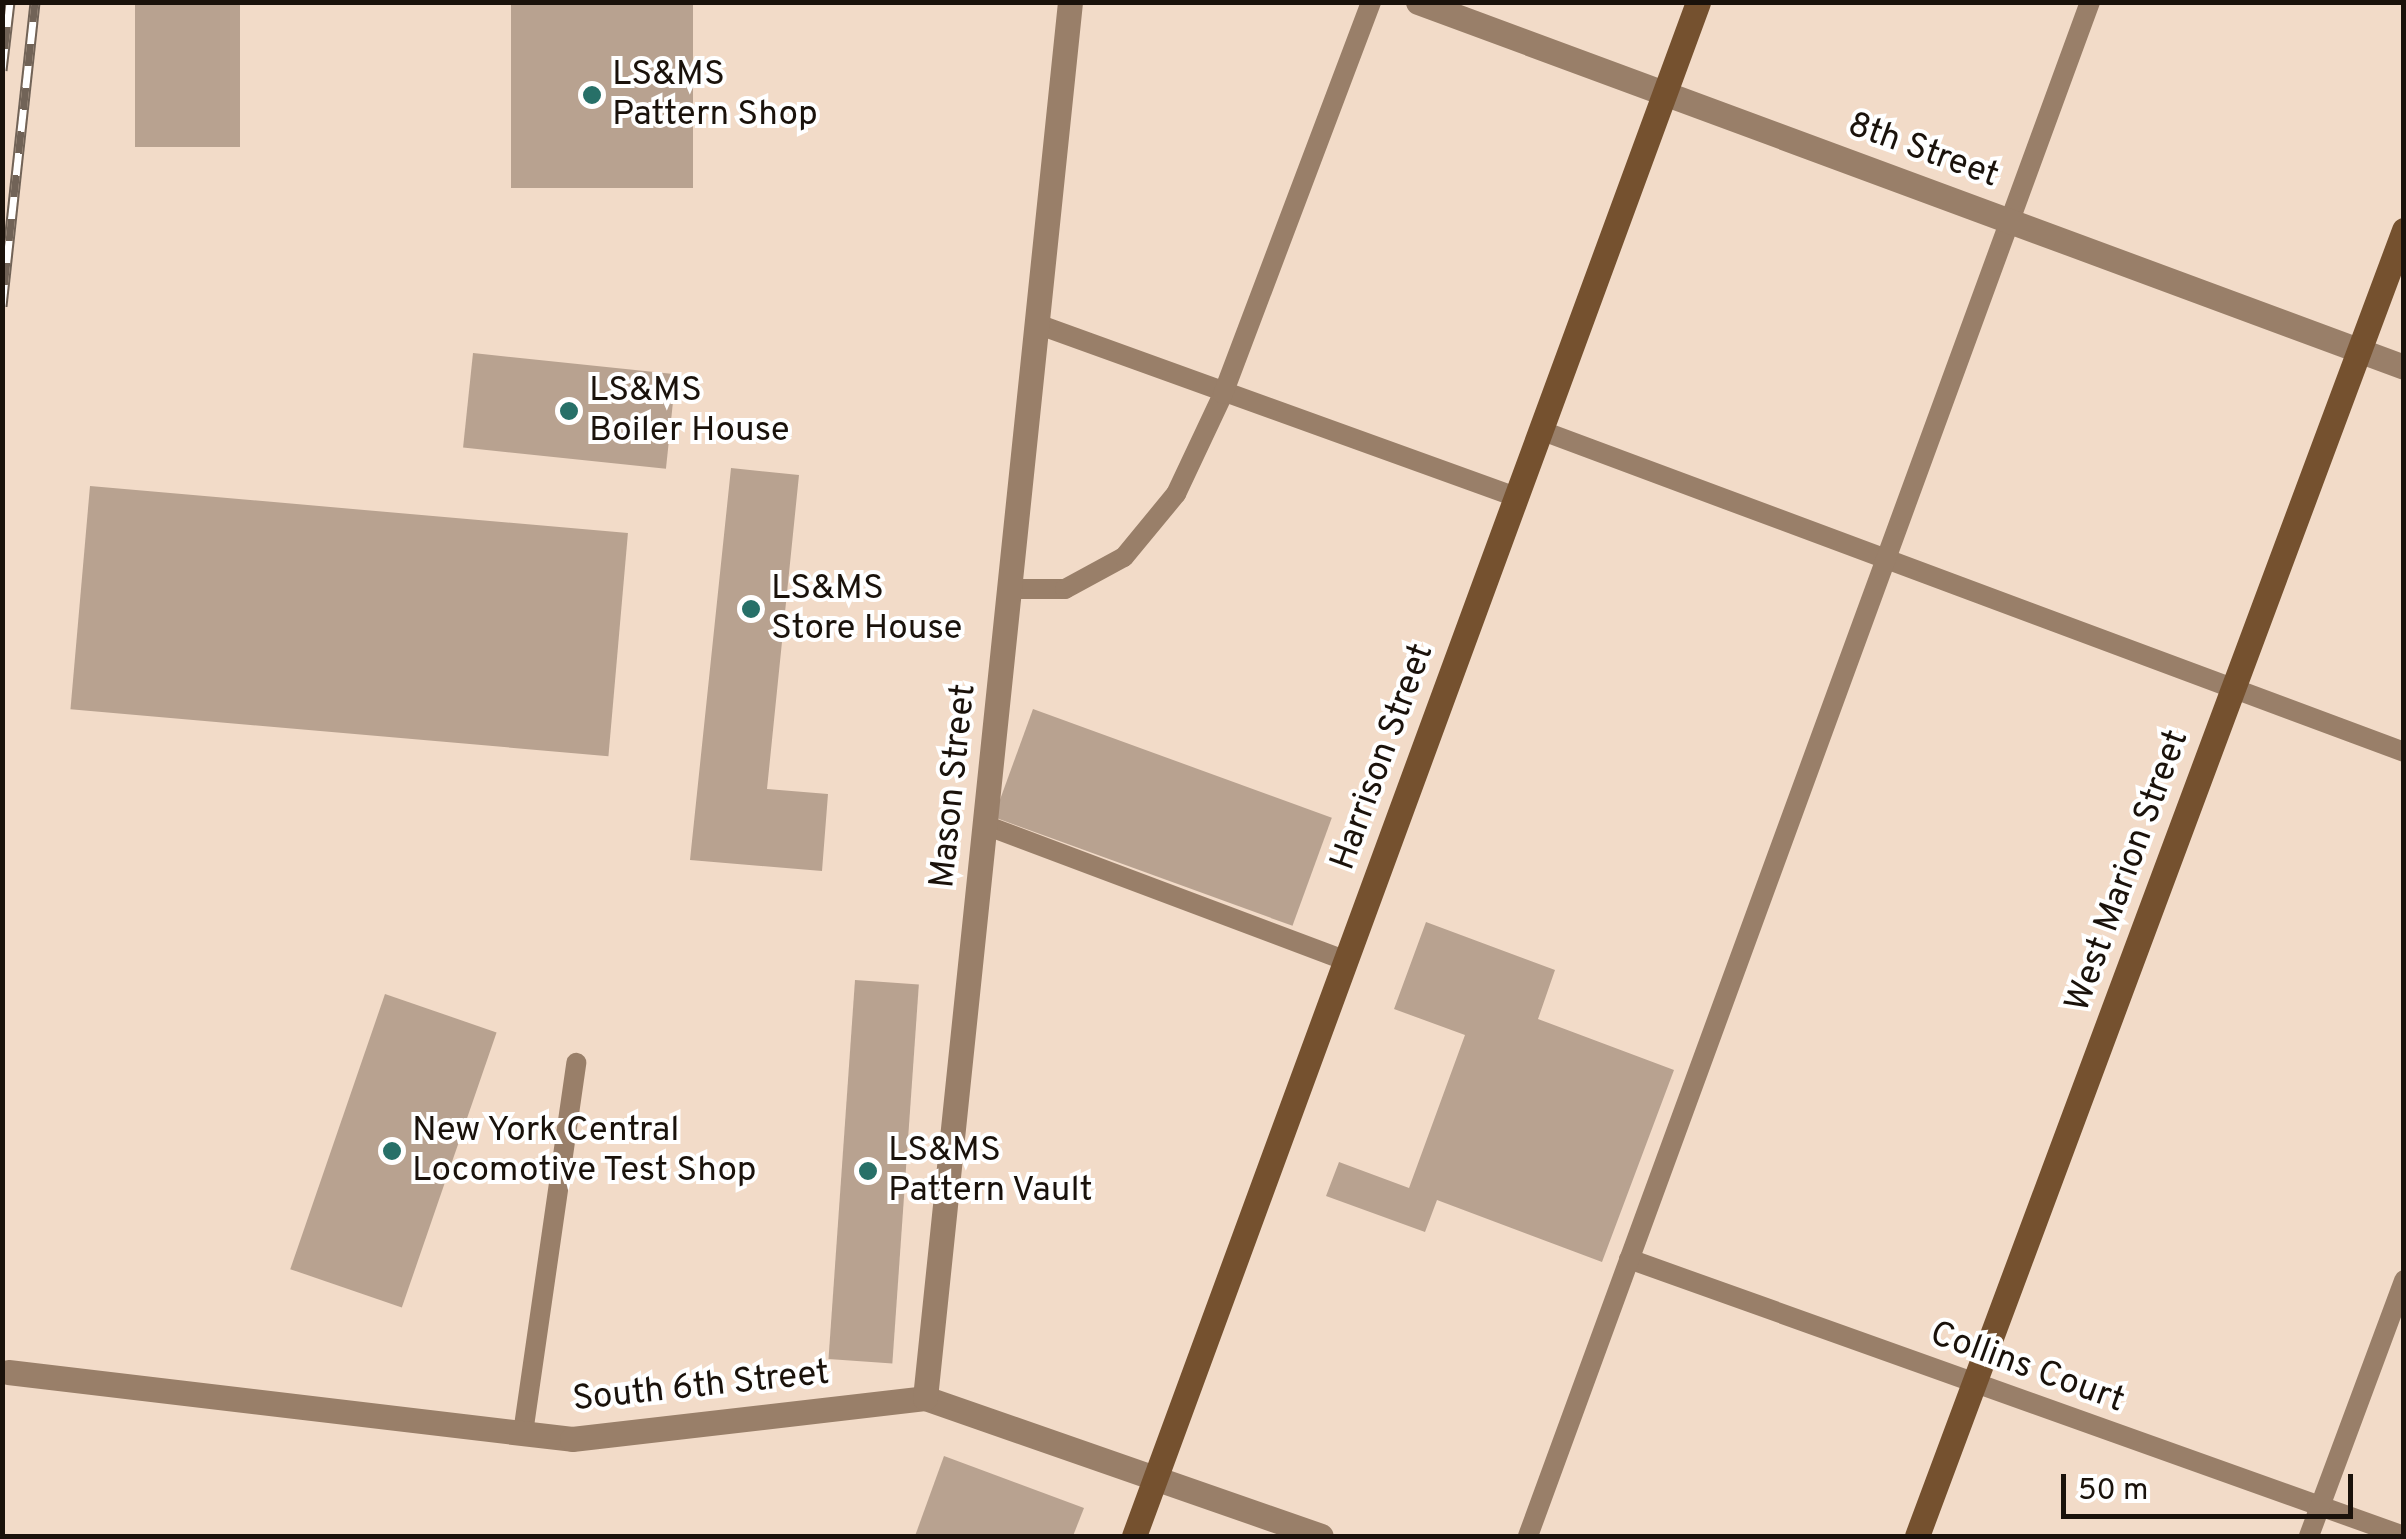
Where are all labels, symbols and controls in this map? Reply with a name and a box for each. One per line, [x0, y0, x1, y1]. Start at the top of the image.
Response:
place label: LS&MS Pattern Shop [612, 54, 818, 136]
marker: LS&MS Pattern Shop [581, 84, 603, 106]
street label: 8th Street [1842, 104, 2004, 198]
place label: LS&MS Boiler House [589, 370, 790, 452]
marker: LS&MS Boiler House [558, 400, 580, 422]
place label: LS&MS Store House [771, 568, 962, 650]
marker: LS&MS Store House [740, 598, 762, 620]
street label: Harrison Street [1323, 638, 1443, 876]
street label: Mason Street [922, 682, 986, 890]
street label: West Marion Street [2058, 724, 2198, 1018]
place label: New York Central Locomotive Test Shop [412, 1110, 758, 1192]
place label: LS&MS Pattern Vault [888, 1130, 1094, 1212]
marker: New York Central Locomotive Test Shop [381, 1140, 403, 1162]
marker: LS&MS Pattern Vault [857, 1160, 879, 1182]
street label: Collins Court [1924, 1313, 2130, 1423]
street label: South 6th Street [571, 1353, 831, 1421]
scale bar [2066, 1454, 2358, 1516]
text: 50 m [2078, 1473, 2148, 1510]

